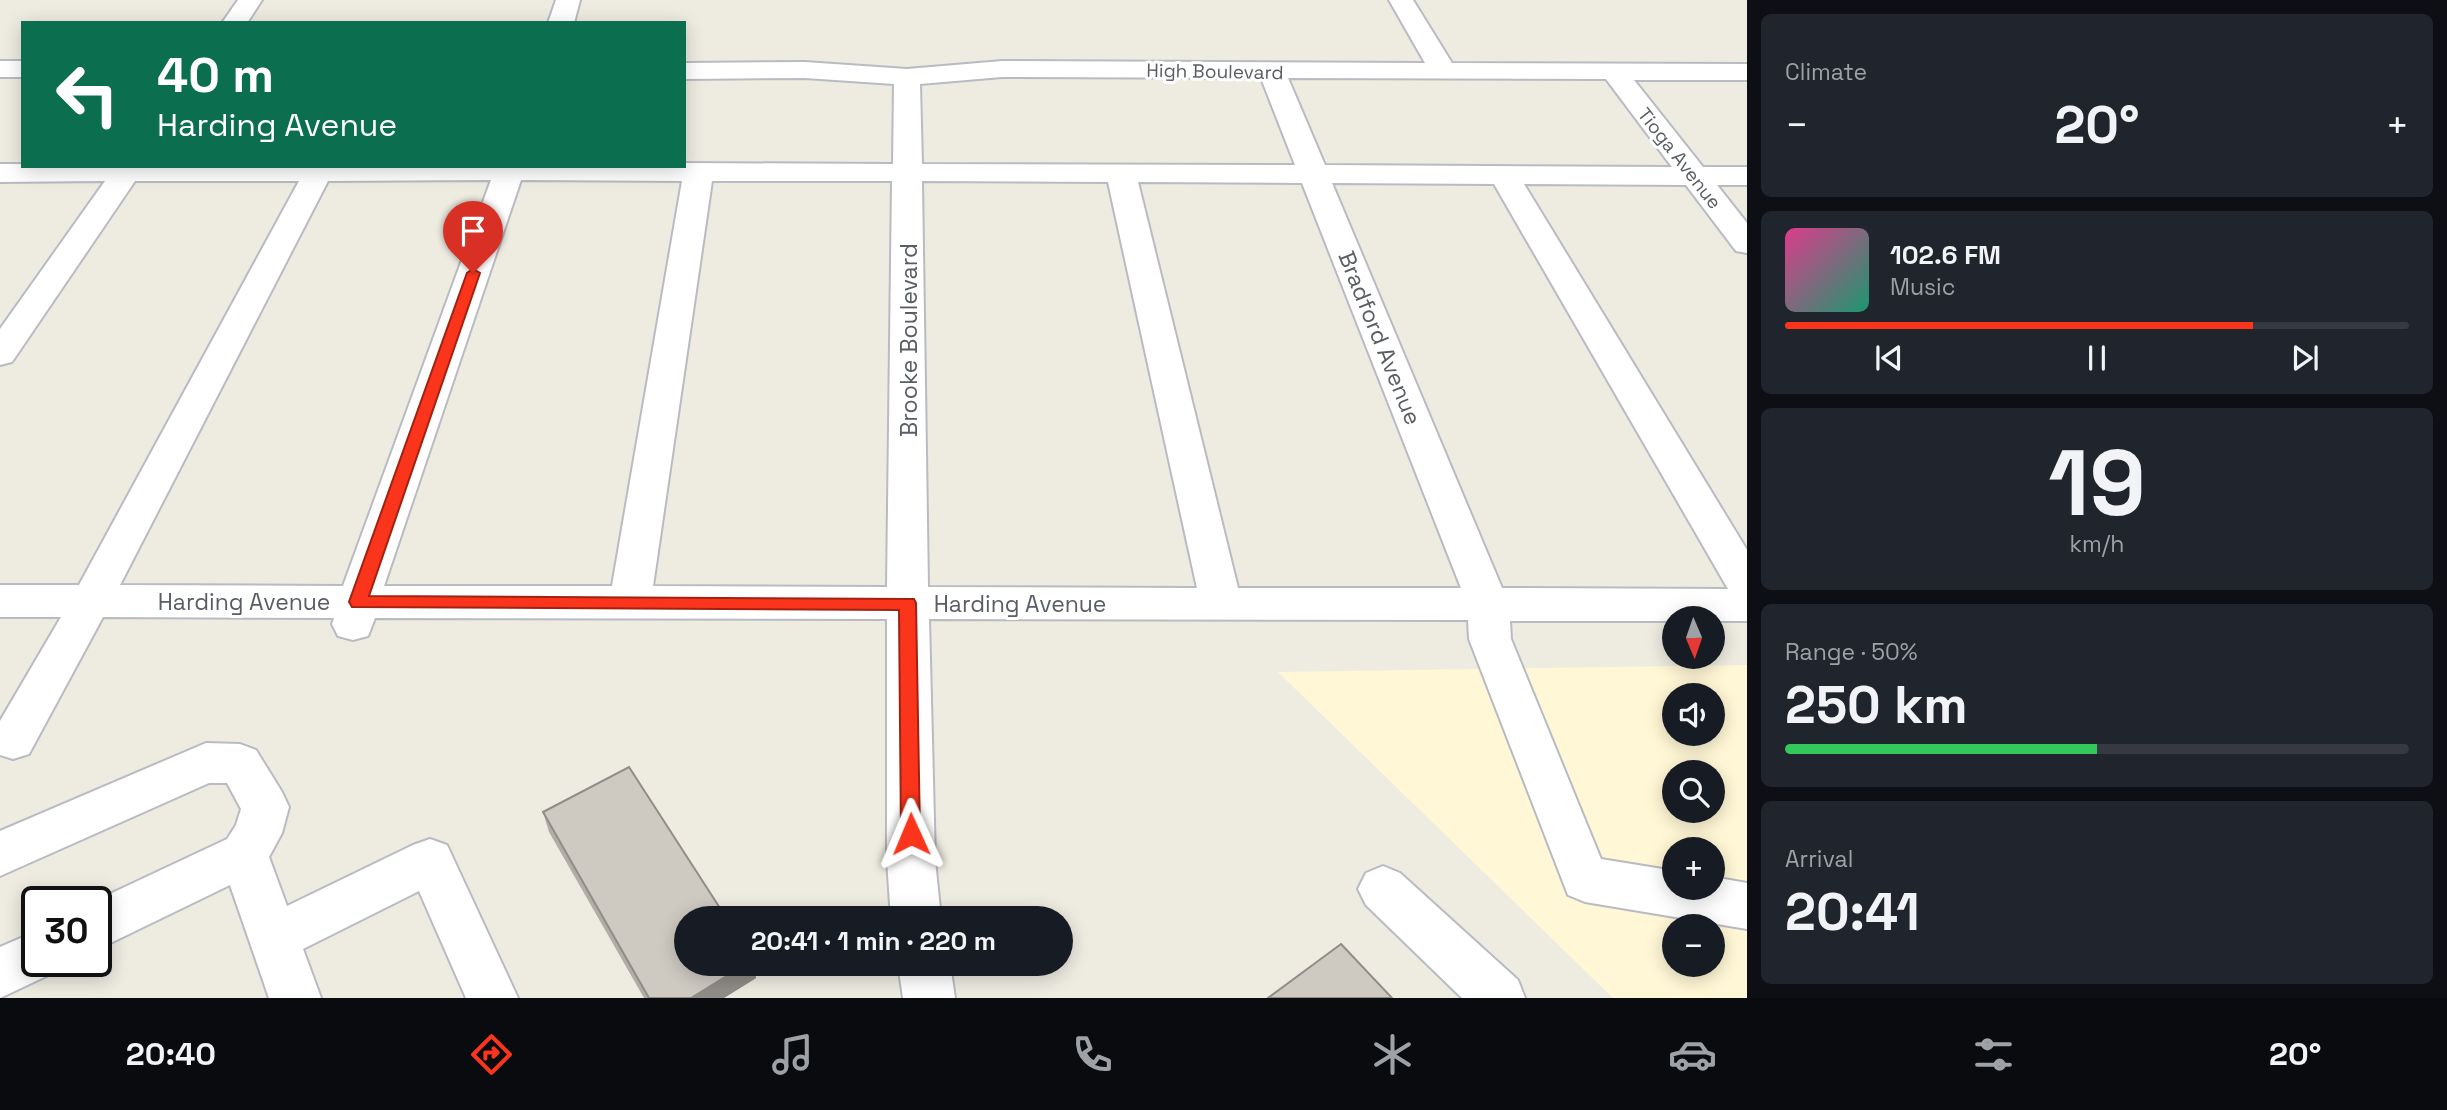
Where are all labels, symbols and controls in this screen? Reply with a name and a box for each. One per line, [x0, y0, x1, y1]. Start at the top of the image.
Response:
text: 40 m [157, 44, 274, 106]
icon: left [42, 49, 133, 140]
text: Climate [1785, 57, 1867, 87]
street label: High Boulevard [1146, 58, 1284, 85]
text: 20° [2054, 92, 2140, 158]
text: − [1785, 101, 1809, 149]
text: + [2385, 101, 2409, 149]
street label: Tioga Avenue [1632, 102, 1727, 214]
text: Harding Avenue [157, 105, 397, 145]
pin [443, 201, 503, 273]
icon: arrive [454, 212, 492, 250]
text: 102.6 FM [1890, 238, 2001, 272]
street label: Brooke Boulevard [894, 243, 924, 437]
street label: Bradford Avenue [1331, 247, 1429, 429]
text: Music [1890, 272, 1955, 302]
icon: previous [1870, 339, 1908, 377]
icon: pause [2078, 339, 2116, 377]
icon: next [2286, 339, 2324, 377]
text: 19 [2048, 425, 2146, 542]
text: km/h [2070, 529, 2124, 559]
street label: Harding Avenue [158, 587, 330, 617]
street label: Harding Avenue [934, 589, 1106, 619]
north arrow [1662, 606, 1726, 668]
map controls [1662, 606, 1725, 977]
text: Range · 50% [1785, 637, 1918, 667]
text: 250 km [1785, 672, 1968, 738]
button: sound [1662, 683, 1725, 746]
button: search [1662, 760, 1725, 823]
position arrow [874, 797, 948, 871]
button: + [1662, 837, 1725, 900]
text: Arrival [1785, 844, 1853, 874]
text: 20:41 [1785, 879, 1920, 945]
speed limit sign: 30 [21, 886, 112, 977]
button: − [1662, 914, 1725, 977]
text: 20:41 · 1 min · 220 m [751, 924, 996, 958]
icon: directions [467, 1030, 516, 1079]
icon: music [768, 1030, 817, 1079]
icon: phone [1068, 1030, 1117, 1079]
icon: climate [1368, 1030, 1417, 1079]
icon: car [1668, 1030, 1717, 1079]
icon: filters [1969, 1030, 2018, 1079]
text: 20:40 [126, 1034, 216, 1074]
text: 20° [2269, 1034, 2321, 1074]

